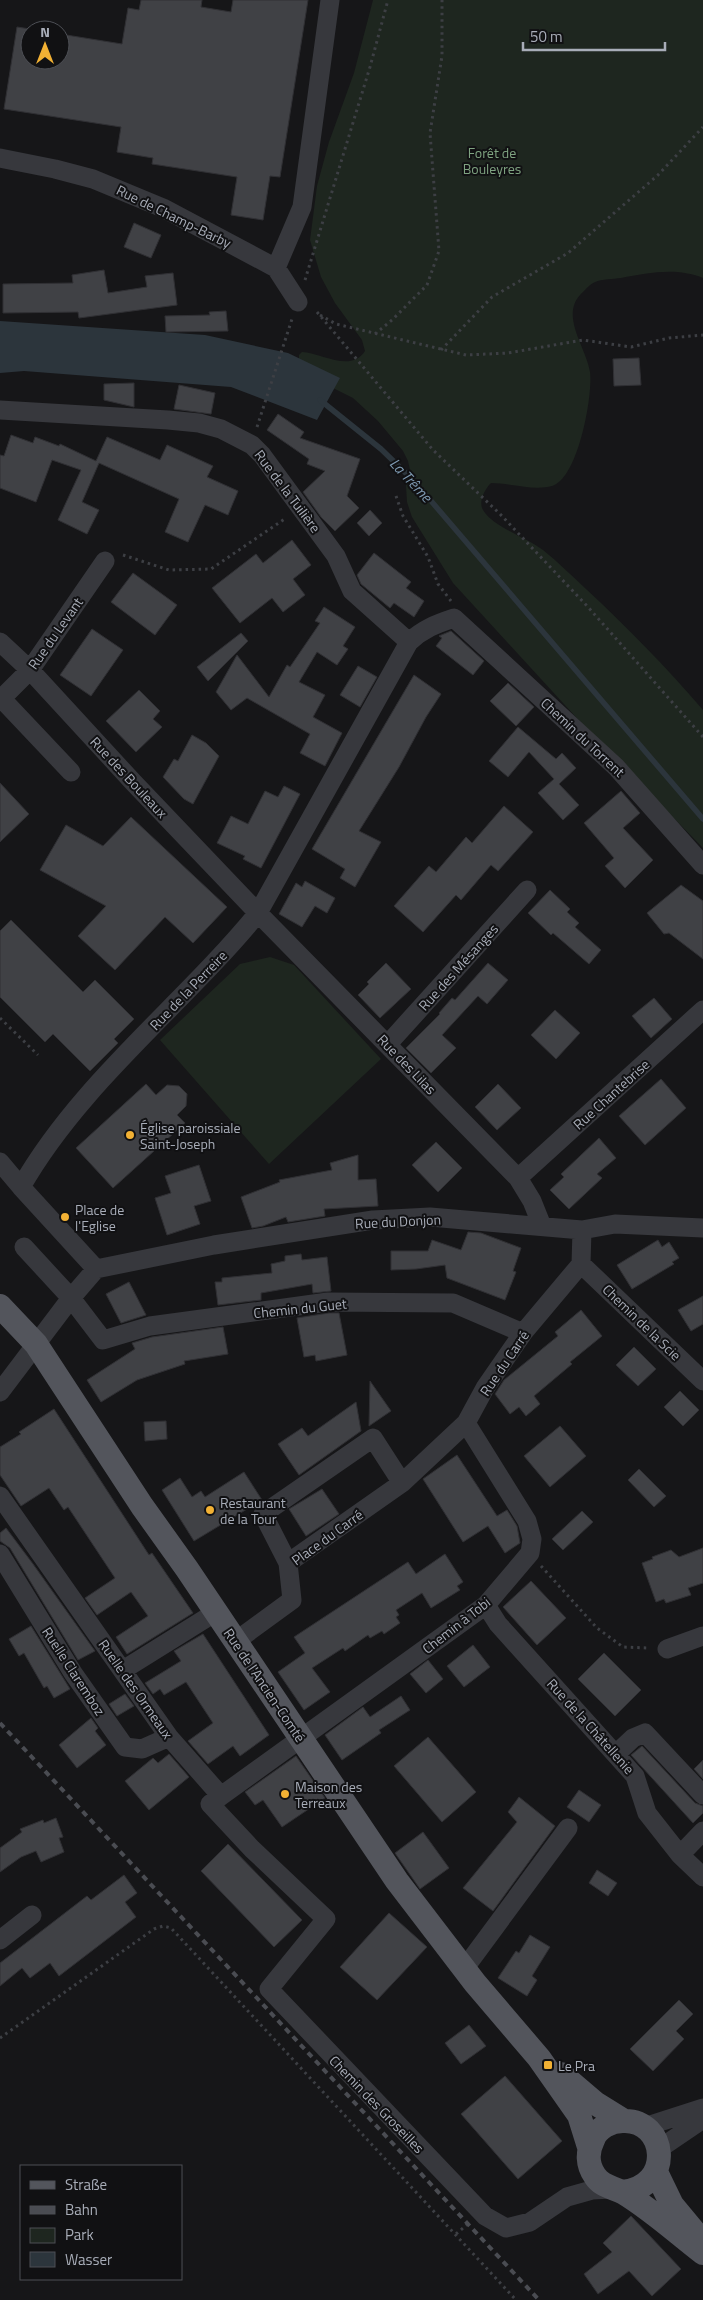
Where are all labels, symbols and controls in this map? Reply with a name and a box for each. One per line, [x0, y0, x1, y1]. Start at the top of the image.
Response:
north arrow [20, 20, 70, 70]
scale bar [523, 20, 666, 52]
text: N [40, 21, 50, 42]
text: 50 m [530, 25, 563, 48]
park label: Forêt de Bouleyres [463, 142, 521, 179]
street label: Rue de Champ-Barby [113, 179, 235, 253]
street label: Rue de la Tuilière [250, 445, 326, 537]
water label: La Trême [384, 453, 438, 508]
street label: Rue du Levant [22, 593, 88, 673]
street label: Chemin du Torrent [536, 692, 630, 782]
street label: Rue des Bouleaux [86, 732, 173, 823]
street label: Rue des Mésanges [413, 919, 503, 1015]
street label: Rue de la Perreire [144, 945, 232, 1035]
street label: Rue des Lilas [373, 1029, 441, 1099]
street label: Rue Chantebrise [568, 1054, 654, 1134]
place label: Église paroissiale Saint-Joseph [140, 1117, 241, 1154]
marker: Église paroissiale Saint-Joseph [124, 1129, 136, 1141]
place label: Place de l'Eglise [75, 1199, 124, 1236]
street label: Rue du Donjon [355, 1208, 441, 1234]
marker: Place de l'Eglise [59, 1211, 71, 1223]
street label: Chemin de la Scie [598, 1279, 686, 1365]
street label: Chemin du Guet [252, 1293, 348, 1323]
street label: Rue du Carré [474, 1326, 534, 1400]
place label: Restaurant de la Tour [220, 1492, 286, 1529]
marker: Restaurant de la Tour [204, 1504, 216, 1516]
street label: Place du Carré [287, 1504, 367, 1570]
street label: Chemin à Tobi [417, 1592, 495, 1658]
street label: Ruelle Claremboz [37, 1622, 111, 1720]
street label: Rue de l'Ancien-Comté [219, 1624, 311, 1746]
street label: Ruelle des Ormeaux [94, 1635, 179, 1744]
street label: Rue de la Châtellenie [542, 1674, 640, 1778]
place label: Maison des Terreaux [295, 1776, 362, 1813]
marker: Maison des Terreaux [279, 1788, 291, 1800]
street label: Chemin des Groseilles [325, 2050, 429, 2158]
place label: Le Pra [558, 2055, 595, 2076]
marker: Le Pra [542, 2059, 554, 2071]
legend [20, 2165, 182, 2280]
text: Straße [65, 2173, 107, 2196]
text: Bahn [65, 2198, 98, 2221]
text: Park [65, 2223, 94, 2246]
text: Wasser [65, 2248, 112, 2271]

